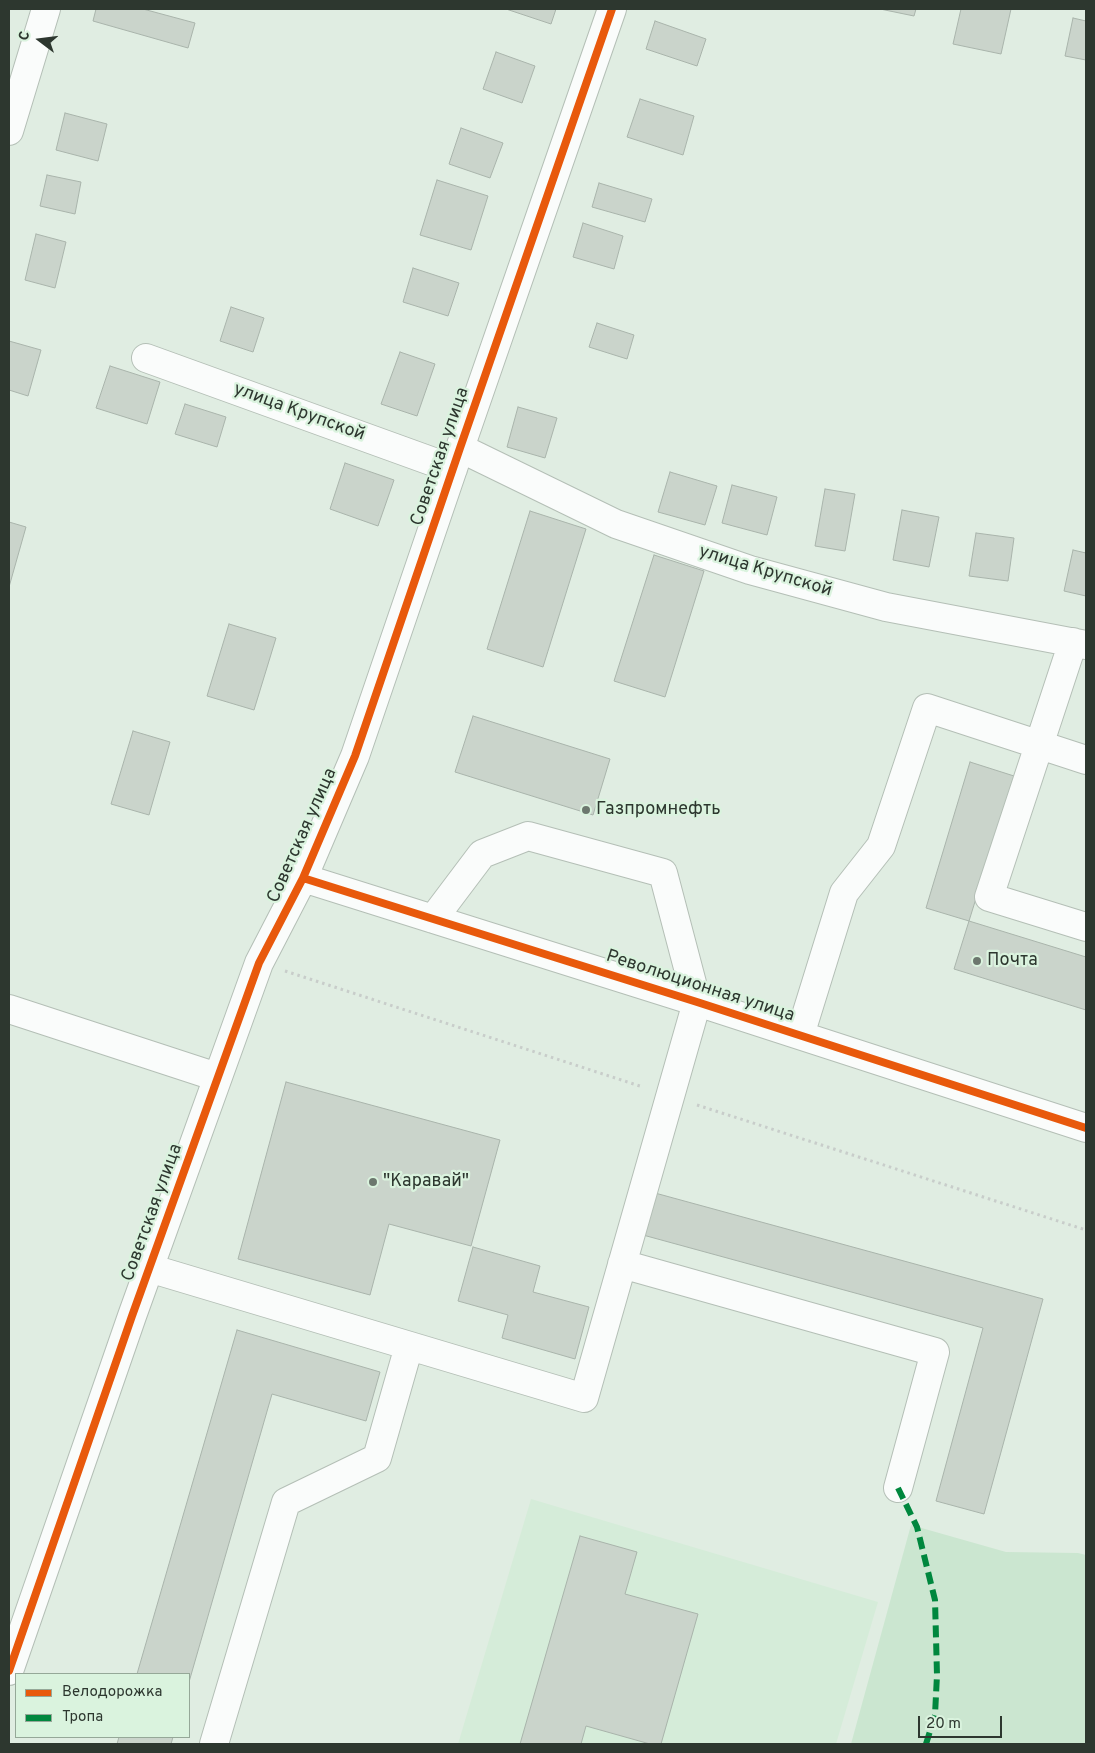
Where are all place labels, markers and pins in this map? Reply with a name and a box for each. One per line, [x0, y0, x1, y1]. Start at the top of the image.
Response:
place label: Газпромнефть [596, 799, 721, 821]
marker: Газпромнефть [580, 804, 592, 816]
place label: Почта [987, 950, 1038, 972]
marker: Почта [971, 955, 983, 967]
place label: "Каравай" [383, 1171, 469, 1193]
marker: "Каравай" [367, 1176, 379, 1188]

